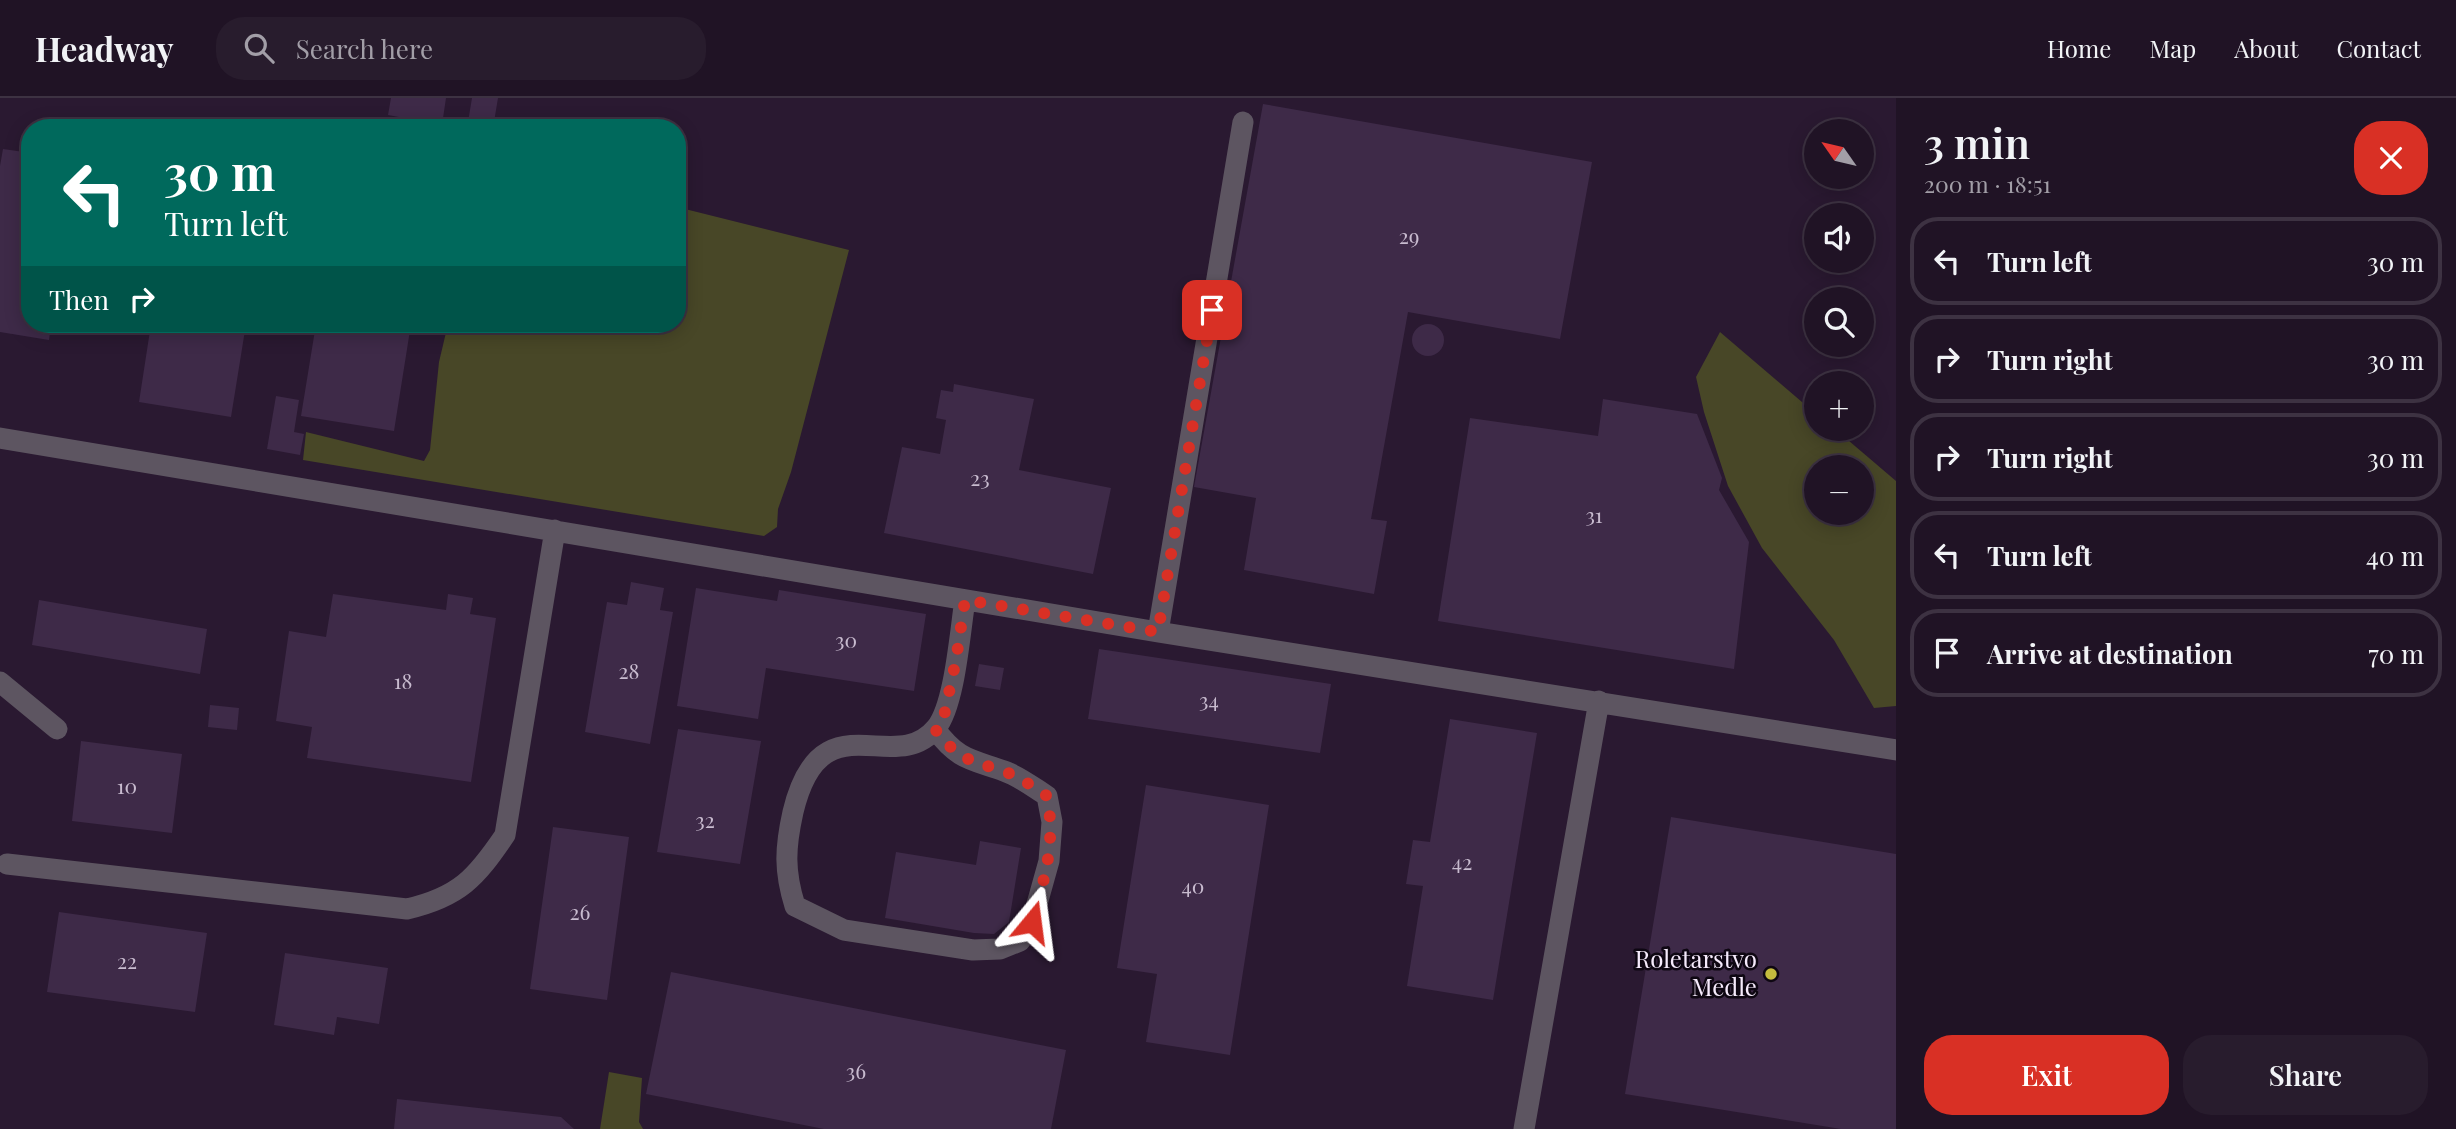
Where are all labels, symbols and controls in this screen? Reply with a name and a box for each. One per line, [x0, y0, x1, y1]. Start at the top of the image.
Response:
search box [216, 17, 706, 80]
text: Headway [35, 26, 174, 70]
icon: search [240, 29, 278, 67]
text: Search here [296, 31, 433, 66]
text: Home [2047, 32, 2111, 64]
text: Map [2149, 32, 2196, 64]
text: About [2234, 32, 2298, 64]
text: Contact [2336, 32, 2421, 64]
text: 3 min [1924, 114, 2030, 170]
north arrow [1804, 119, 1874, 189]
map controls [1804, 119, 1874, 525]
button: close [2354, 121, 2428, 195]
text: 30 m [164, 138, 275, 203]
icon: left [49, 147, 140, 238]
text: 200 m · 18:51 [1924, 168, 2051, 199]
text: Turn left [164, 201, 288, 244]
button: sound [1804, 203, 1874, 273]
house number: 29 [1399, 221, 1419, 249]
icon: left [1928, 242, 1966, 280]
text: Turn left [1987, 244, 2092, 279]
text: 30 m [2367, 244, 2424, 279]
icon: right [123, 280, 161, 318]
pin [1182, 280, 1242, 340]
text: Then [49, 282, 109, 317]
button: search [1804, 287, 1874, 357]
icon: arrive [1193, 291, 1231, 329]
icon: right [1928, 340, 1966, 378]
text: Turn right [1987, 342, 2113, 377]
text: 30 m [2367, 342, 2424, 377]
button: + [1804, 371, 1874, 441]
icon: right [1928, 438, 1966, 476]
text: Turn right [1987, 440, 2113, 475]
text: 30 m [2367, 440, 2424, 475]
button: − [1804, 455, 1874, 525]
house number: 23 [970, 463, 990, 491]
house number: 31 [1585, 500, 1603, 528]
icon: left [1928, 536, 1966, 574]
text: Turn left [1987, 538, 2092, 573]
text: 40 m [2366, 538, 2424, 573]
house number: 30 [835, 625, 857, 653]
icon: arrive [1928, 634, 1966, 672]
text: Arrive at destination [1987, 636, 2233, 671]
text: 70 m [2368, 636, 2424, 671]
house number: 28 [619, 656, 639, 684]
house number: 18 [394, 666, 412, 694]
house number: 34 [1199, 685, 1219, 713]
house number: 10 [117, 771, 137, 799]
house number: 32 [695, 805, 715, 833]
house number: 42 [1452, 847, 1472, 875]
house number: 40 [1182, 871, 1204, 899]
position arrow [995, 885, 1069, 959]
house number: 26 [570, 897, 591, 925]
place label: Roletarstvo Medle [1635, 942, 1757, 1002]
house number: 22 [117, 946, 137, 974]
marker: Roletarstvo Medle [1763, 966, 1779, 982]
button: Exit [1924, 1035, 2169, 1115]
button: Share [2183, 1035, 2428, 1115]
house number: 36 [846, 1056, 866, 1084]

